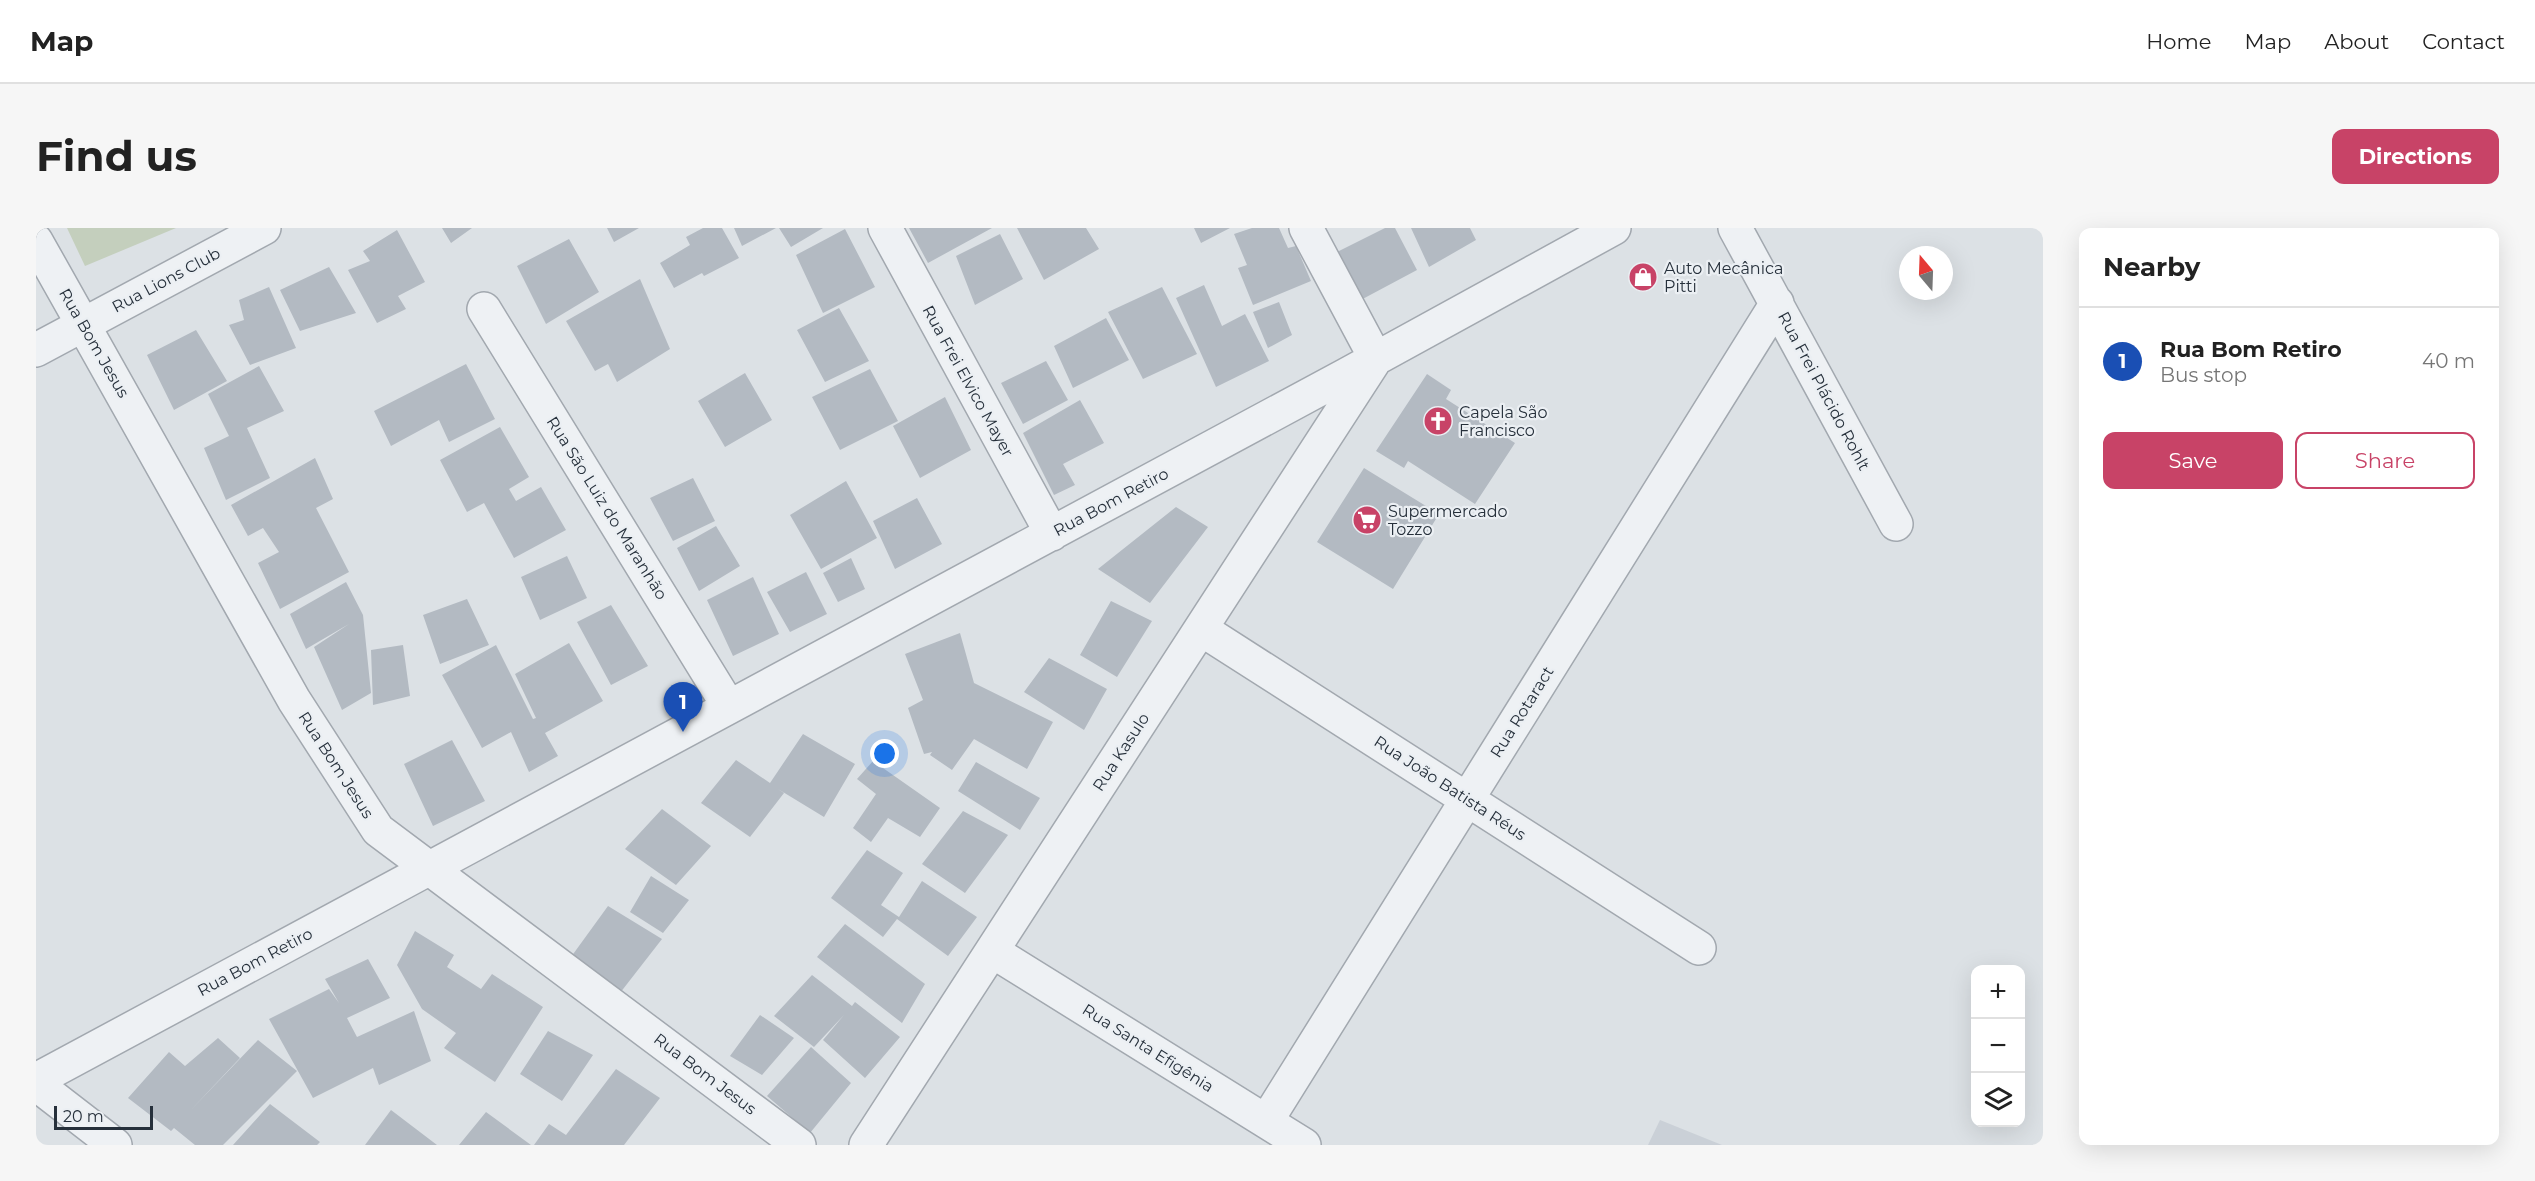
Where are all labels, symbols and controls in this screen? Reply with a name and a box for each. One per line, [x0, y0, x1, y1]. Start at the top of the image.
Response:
text: Map [30, 24, 93, 58]
text: Home [2146, 29, 2211, 54]
text: Map [2244, 29, 2291, 54]
text: About [2324, 29, 2389, 54]
text: Contact [2422, 29, 2505, 54]
button: Directions [2332, 129, 2499, 184]
text: Find us [36, 130, 197, 182]
street label: Rua Lions Club [109, 243, 223, 317]
north arrow [1899, 246, 1953, 300]
text: Nearby [2103, 251, 2200, 283]
place label: Auto Mecânica Pitti [1664, 259, 1783, 296]
shop icon: Auto Mecânica Pitti [1627, 261, 1659, 293]
street label: Rua Bom Jesus [55, 285, 133, 401]
street label: Rua Frei Elvico Mayer [918, 302, 1018, 460]
street label: Rua Frei Plácido Rohlt [1774, 308, 1874, 474]
text: Rua Bom Retiro [2160, 336, 2342, 363]
text: 1 [2119, 349, 2126, 373]
text: 40 m [2422, 349, 2475, 373]
text: Bus stop [2160, 363, 2247, 387]
place label: Capela São Francisco [1459, 403, 1547, 440]
church icon: Capela São Francisco [1422, 405, 1454, 437]
street label: Rua São Luiz do Maranhão [543, 413, 671, 603]
button: Save [2103, 432, 2283, 489]
button: Share [2295, 432, 2475, 489]
street label: Rua Bom Retiro [1050, 464, 1172, 540]
place label: Supermercado Tozzo [1388, 502, 1508, 539]
supermarket icon: Supermercado Tozzo [1351, 504, 1383, 536]
street label: Rua Rotaract [1486, 662, 1558, 761]
pin: 1 [664, 682, 702, 732]
street label: Rua Bom Jesus [294, 708, 378, 822]
street label: Rua Kasulo [1089, 709, 1153, 795]
street label: Rua João Batista Réus [1370, 732, 1530, 844]
your location [870, 739, 899, 768]
street label: Rua Bom Retiro [194, 924, 316, 1000]
map controls [1971, 965, 2025, 1127]
button: + [1971, 965, 2025, 1019]
street label: Rua Santa Efigênia [1079, 1000, 1217, 1096]
button: − [1971, 1019, 2025, 1073]
street label: Rua Bom Jesus [650, 1029, 760, 1119]
button: layers [1971, 1073, 2025, 1127]
scale bar [54, 1103, 153, 1130]
text: 20 m [63, 1107, 104, 1126]

